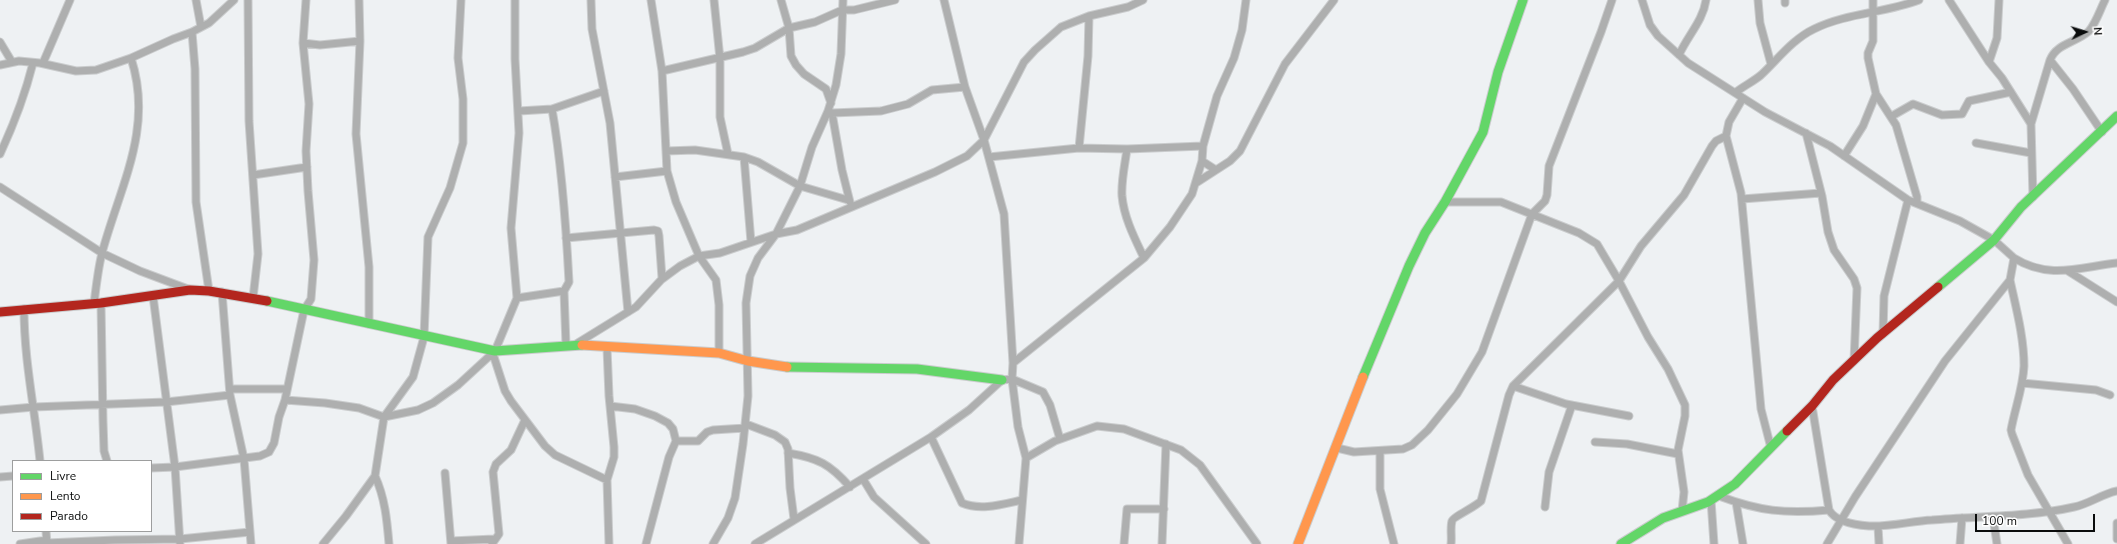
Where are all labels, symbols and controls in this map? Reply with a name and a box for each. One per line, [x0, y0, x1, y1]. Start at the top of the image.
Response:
north arrow [2065, 12, 2105, 52]
text: N [2090, 26, 2105, 36]
legend [12, 460, 152, 532]
text: Livre [50, 468, 76, 484]
text: Lento [50, 488, 80, 504]
scale bar [1977, 506, 2097, 532]
text: Parado [50, 508, 88, 524]
text: 100 m [1982, 513, 2017, 529]

